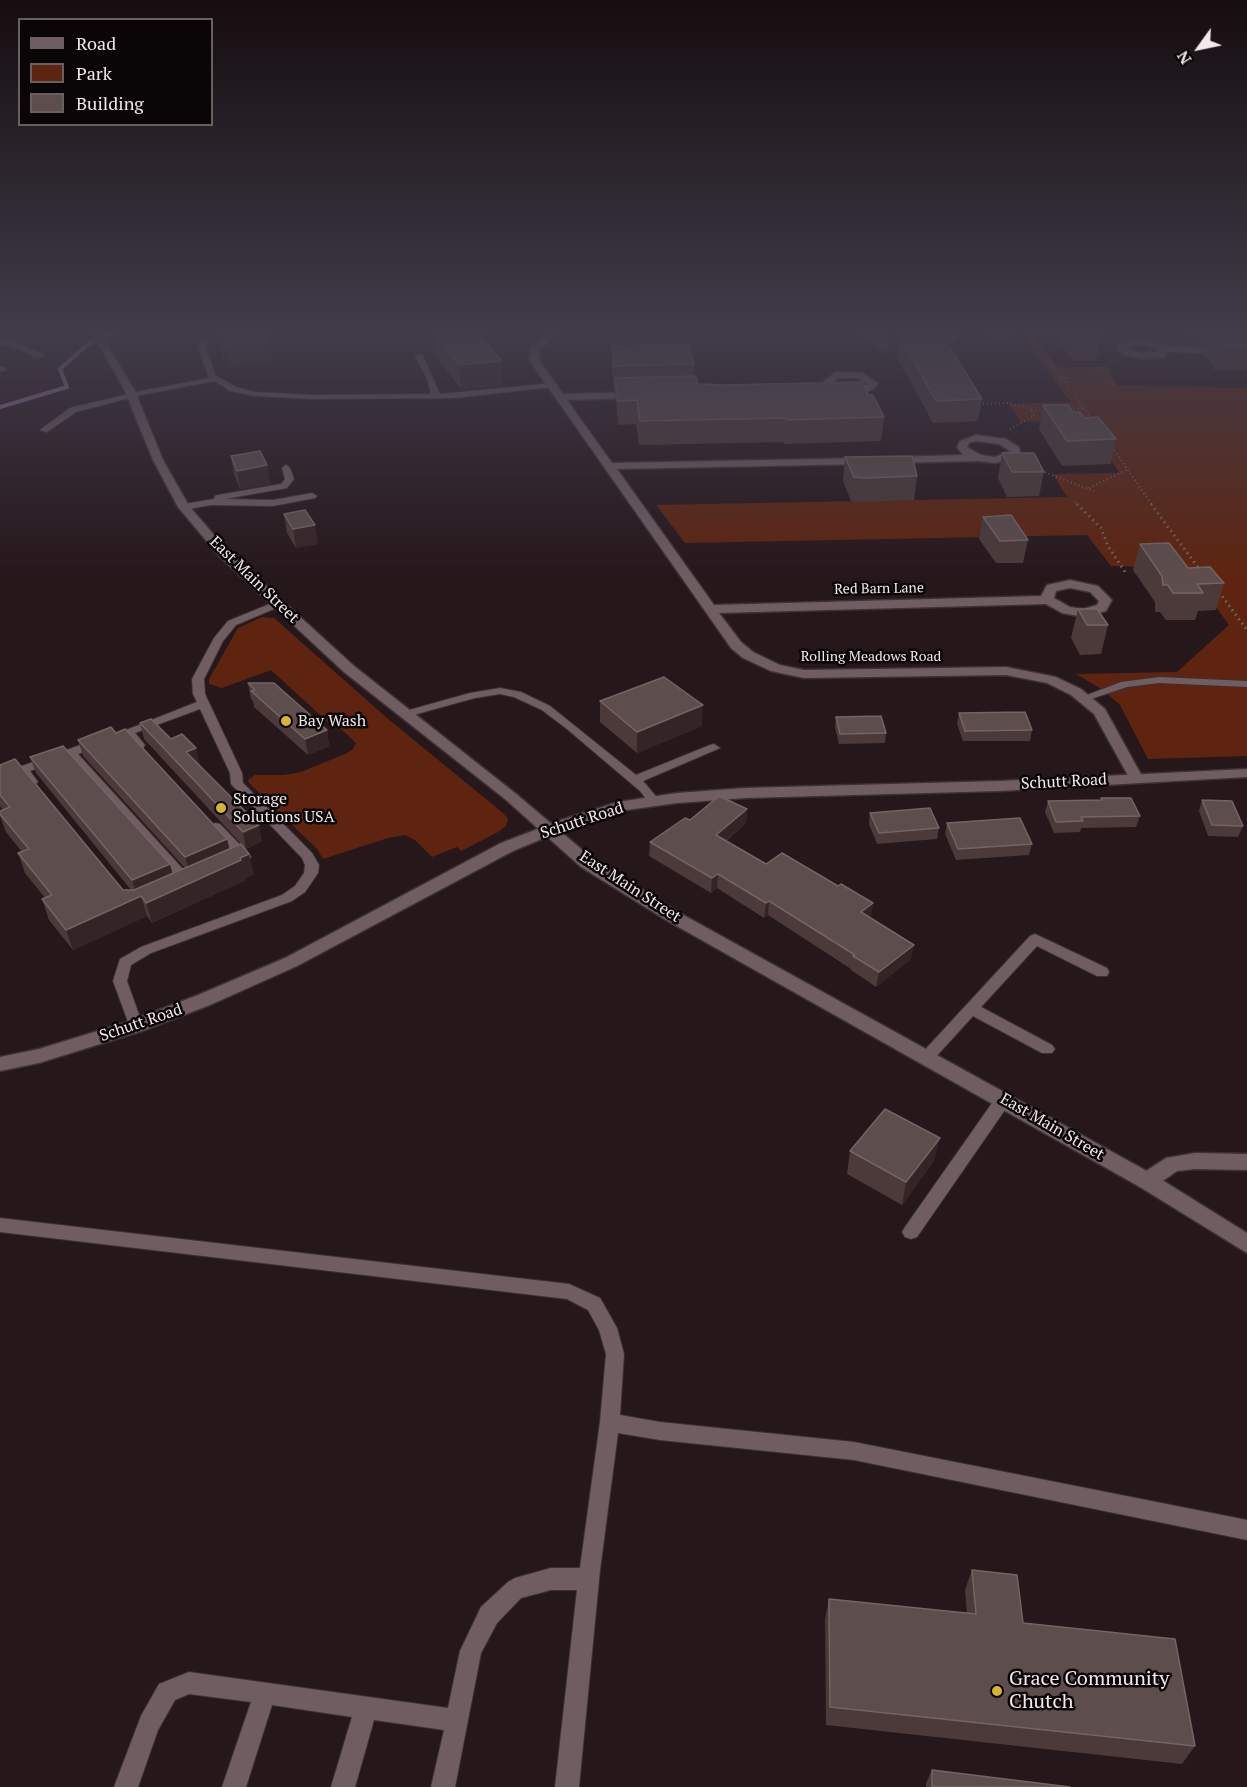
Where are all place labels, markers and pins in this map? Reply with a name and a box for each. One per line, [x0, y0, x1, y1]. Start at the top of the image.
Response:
place label: Bay Wash [298, 711, 366, 731]
marker: Bay Wash [279, 714, 293, 728]
place label: Storage Solutions USA [233, 789, 335, 827]
marker: Storage Solutions USA [214, 801, 228, 815]
place label: Grace Community Chutch [1009, 1667, 1169, 1714]
marker: Grace Community Chutch [990, 1684, 1004, 1698]

